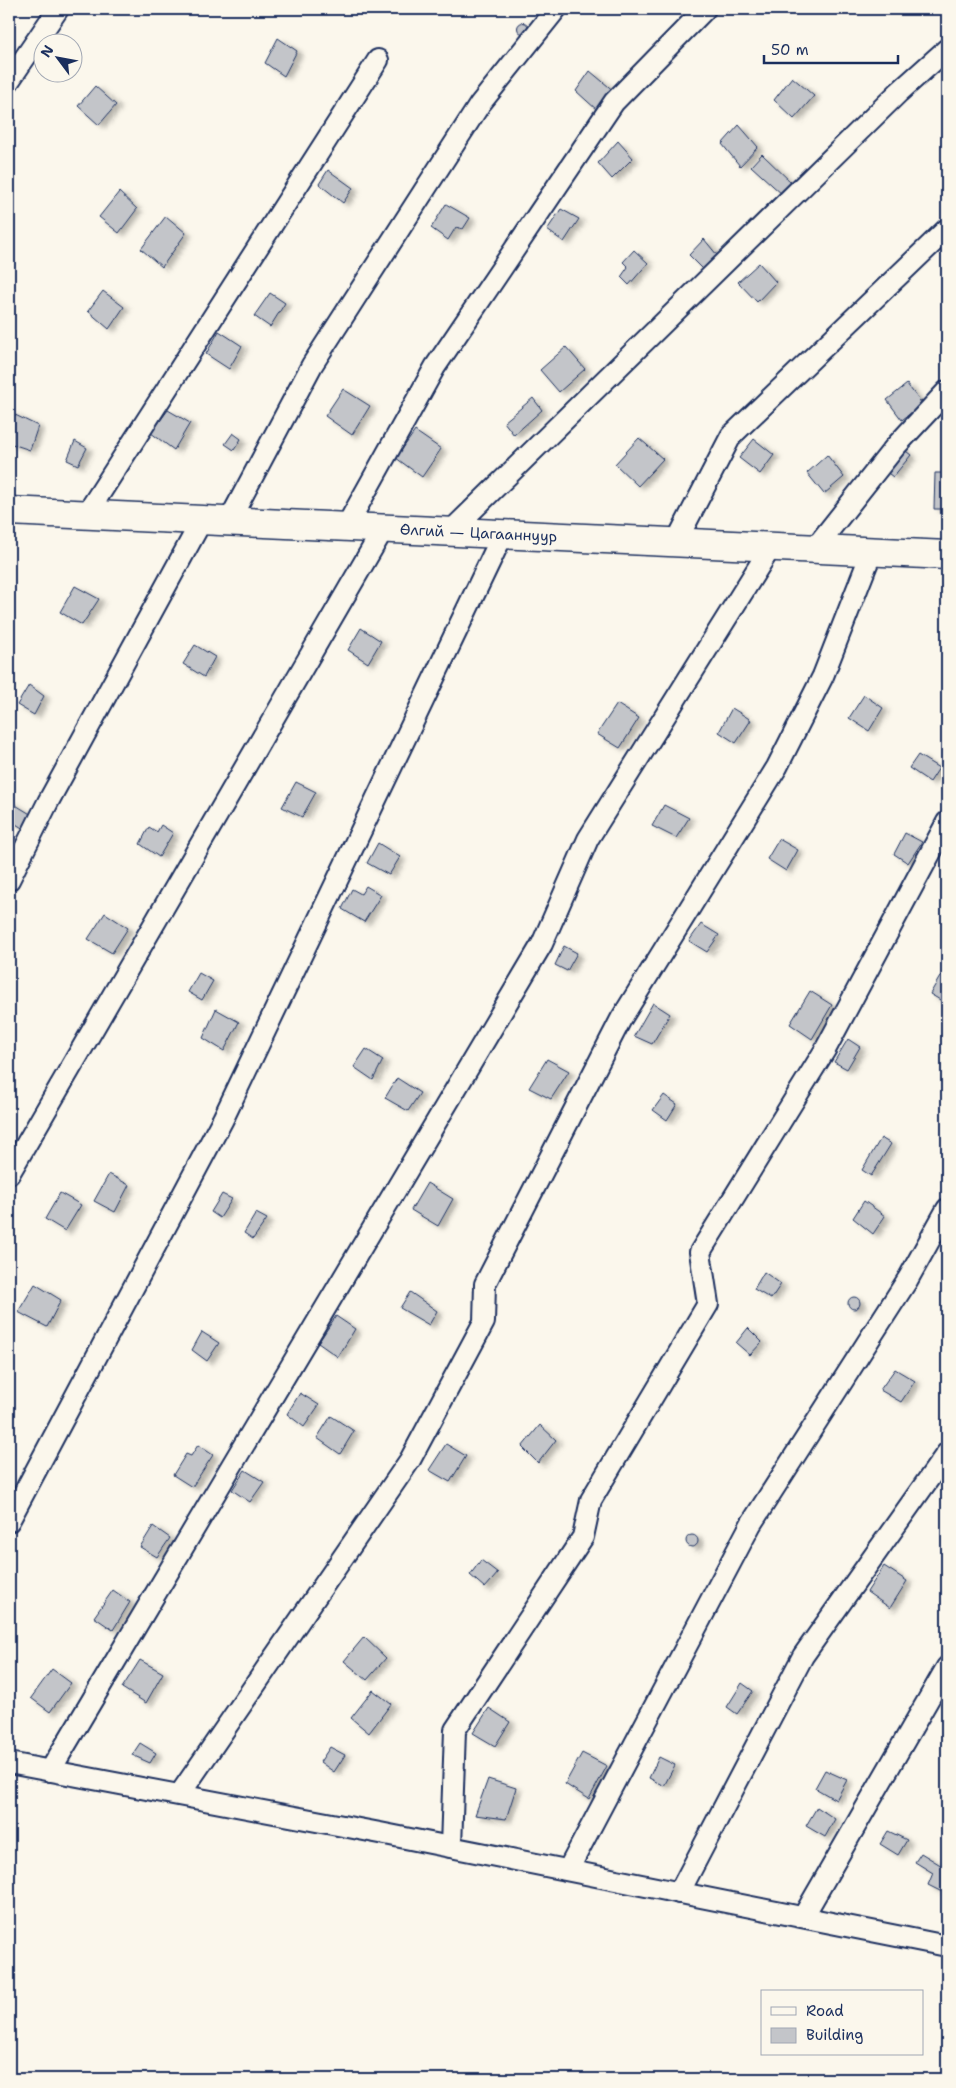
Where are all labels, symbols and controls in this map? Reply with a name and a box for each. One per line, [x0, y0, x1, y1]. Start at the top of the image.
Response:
north arrow [32, 32, 82, 82]
scale bar [764, 32, 897, 64]
text: 50 m [771, 40, 809, 60]
text: N [36, 42, 58, 61]
street label: Өлгий — Цагааннуур [399, 519, 558, 547]
legend [761, 1990, 924, 2056]
text: Road [806, 2001, 844, 2021]
text: Building [806, 2025, 863, 2045]

